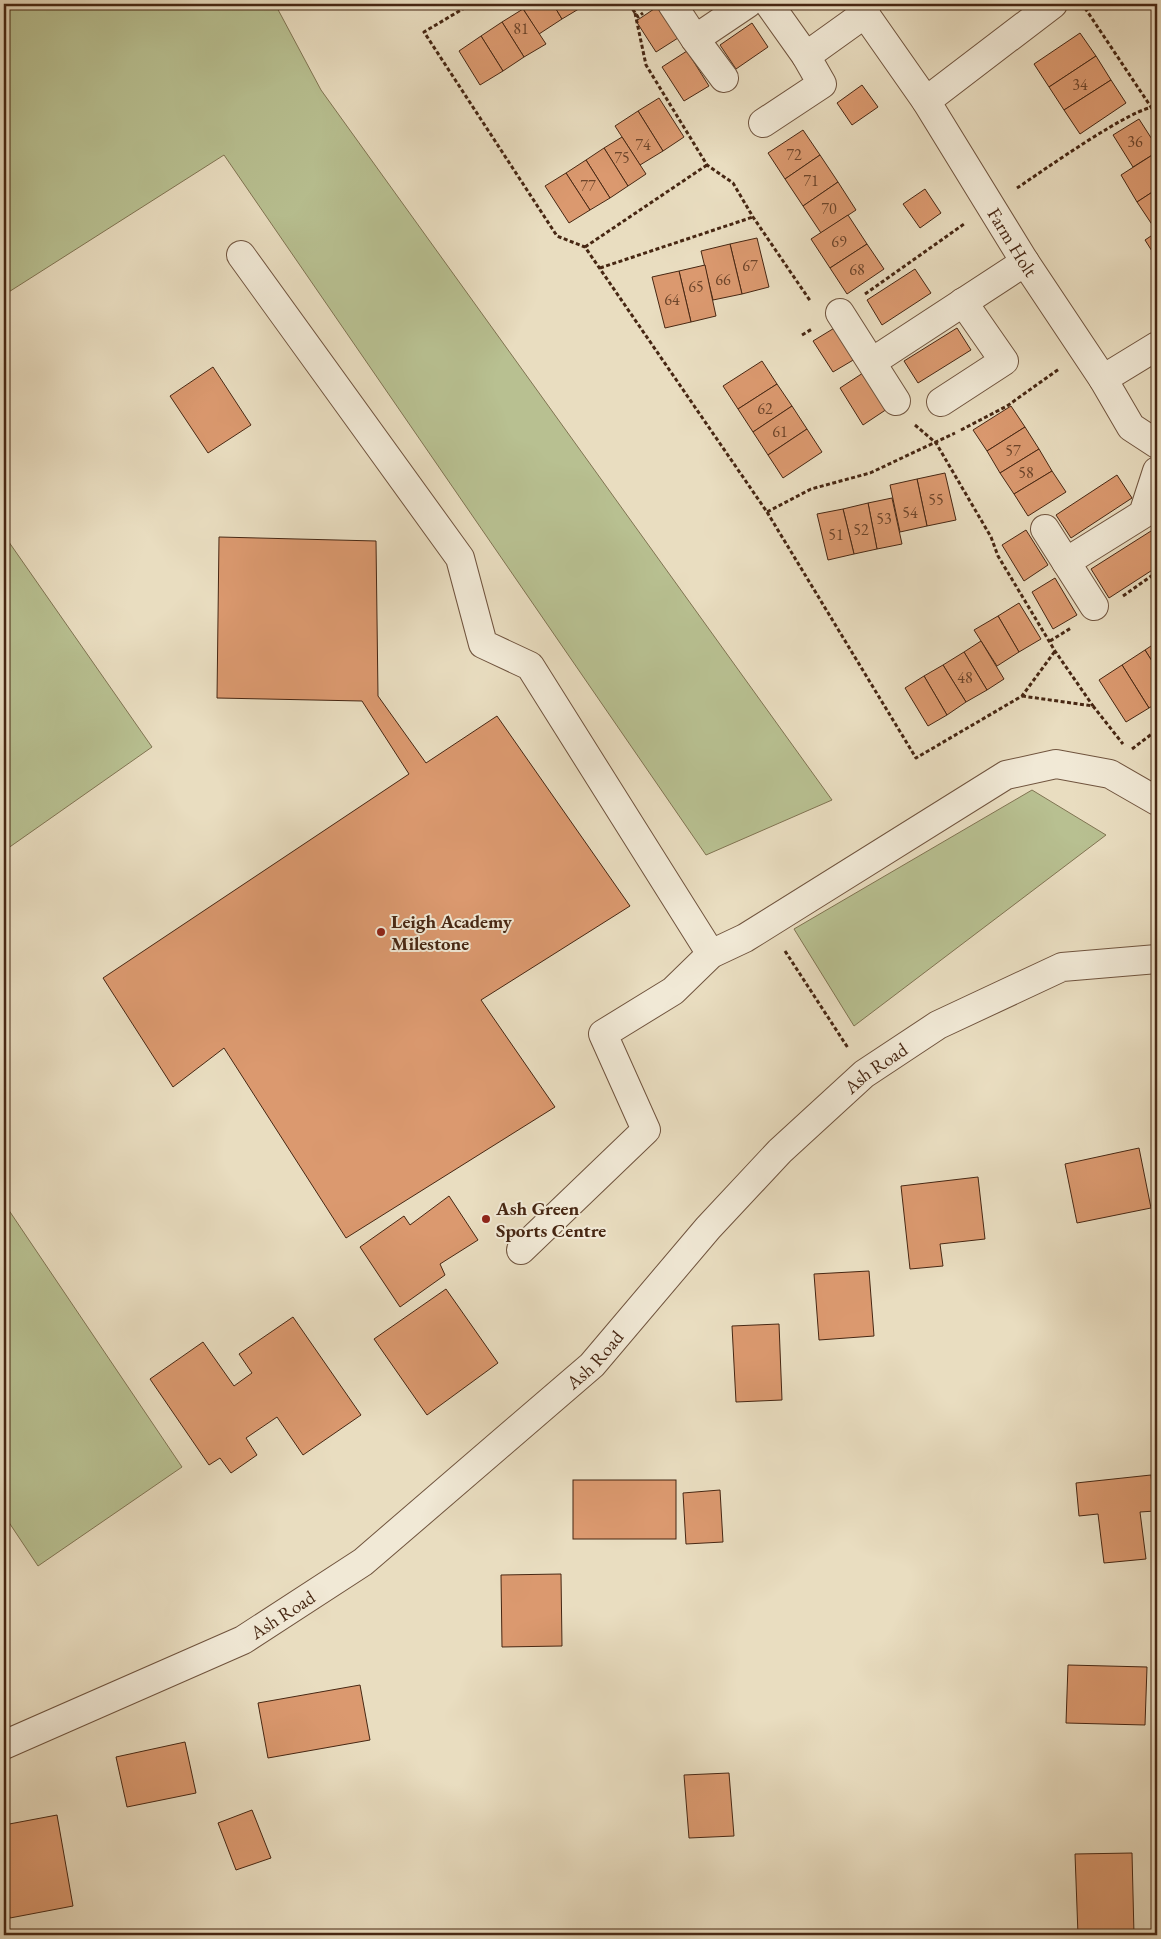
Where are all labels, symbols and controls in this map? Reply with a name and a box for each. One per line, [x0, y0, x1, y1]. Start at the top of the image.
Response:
house number: 81 [513, 18, 529, 39]
house number: 34 [1072, 74, 1088, 95]
house number: 36 [1127, 131, 1143, 152]
house number: 74 [635, 134, 651, 155]
house number: 72 [786, 144, 802, 165]
house number: 75 [614, 147, 630, 168]
house number: 71 [803, 170, 819, 191]
house number: 77 [580, 175, 596, 196]
house number: 70 [821, 198, 837, 219]
street label: Farm Holt [982, 203, 1044, 281]
house number: 69 [831, 231, 847, 252]
house number: 67 [742, 255, 758, 276]
house number: 68 [849, 259, 865, 280]
house number: 66 [715, 269, 731, 290]
house number: 65 [688, 276, 704, 297]
house number: 64 [664, 289, 680, 310]
house number: 62 [757, 398, 773, 419]
house number: 61 [772, 421, 788, 442]
house number: 57 [1005, 440, 1021, 461]
house number: 58 [1018, 462, 1034, 483]
house number: 55 [928, 489, 944, 510]
house number: 54 [902, 502, 918, 523]
house number: 53 [876, 508, 892, 529]
house number: 52 [853, 519, 869, 540]
house number: 51 [828, 524, 844, 545]
house number: 48 [957, 667, 973, 688]
place label: Leigh Academy Milestone [391, 909, 513, 956]
marker: Leigh Academy Milestone [375, 926, 387, 938]
street label: Ash Road [838, 1036, 912, 1100]
place label: Ash Green Sports Centre [495, 1196, 606, 1243]
marker: Ash Green Sports Centre [480, 1213, 492, 1225]
street label: Ash Road [560, 1324, 629, 1395]
street label: Ash Road [244, 1584, 320, 1645]

